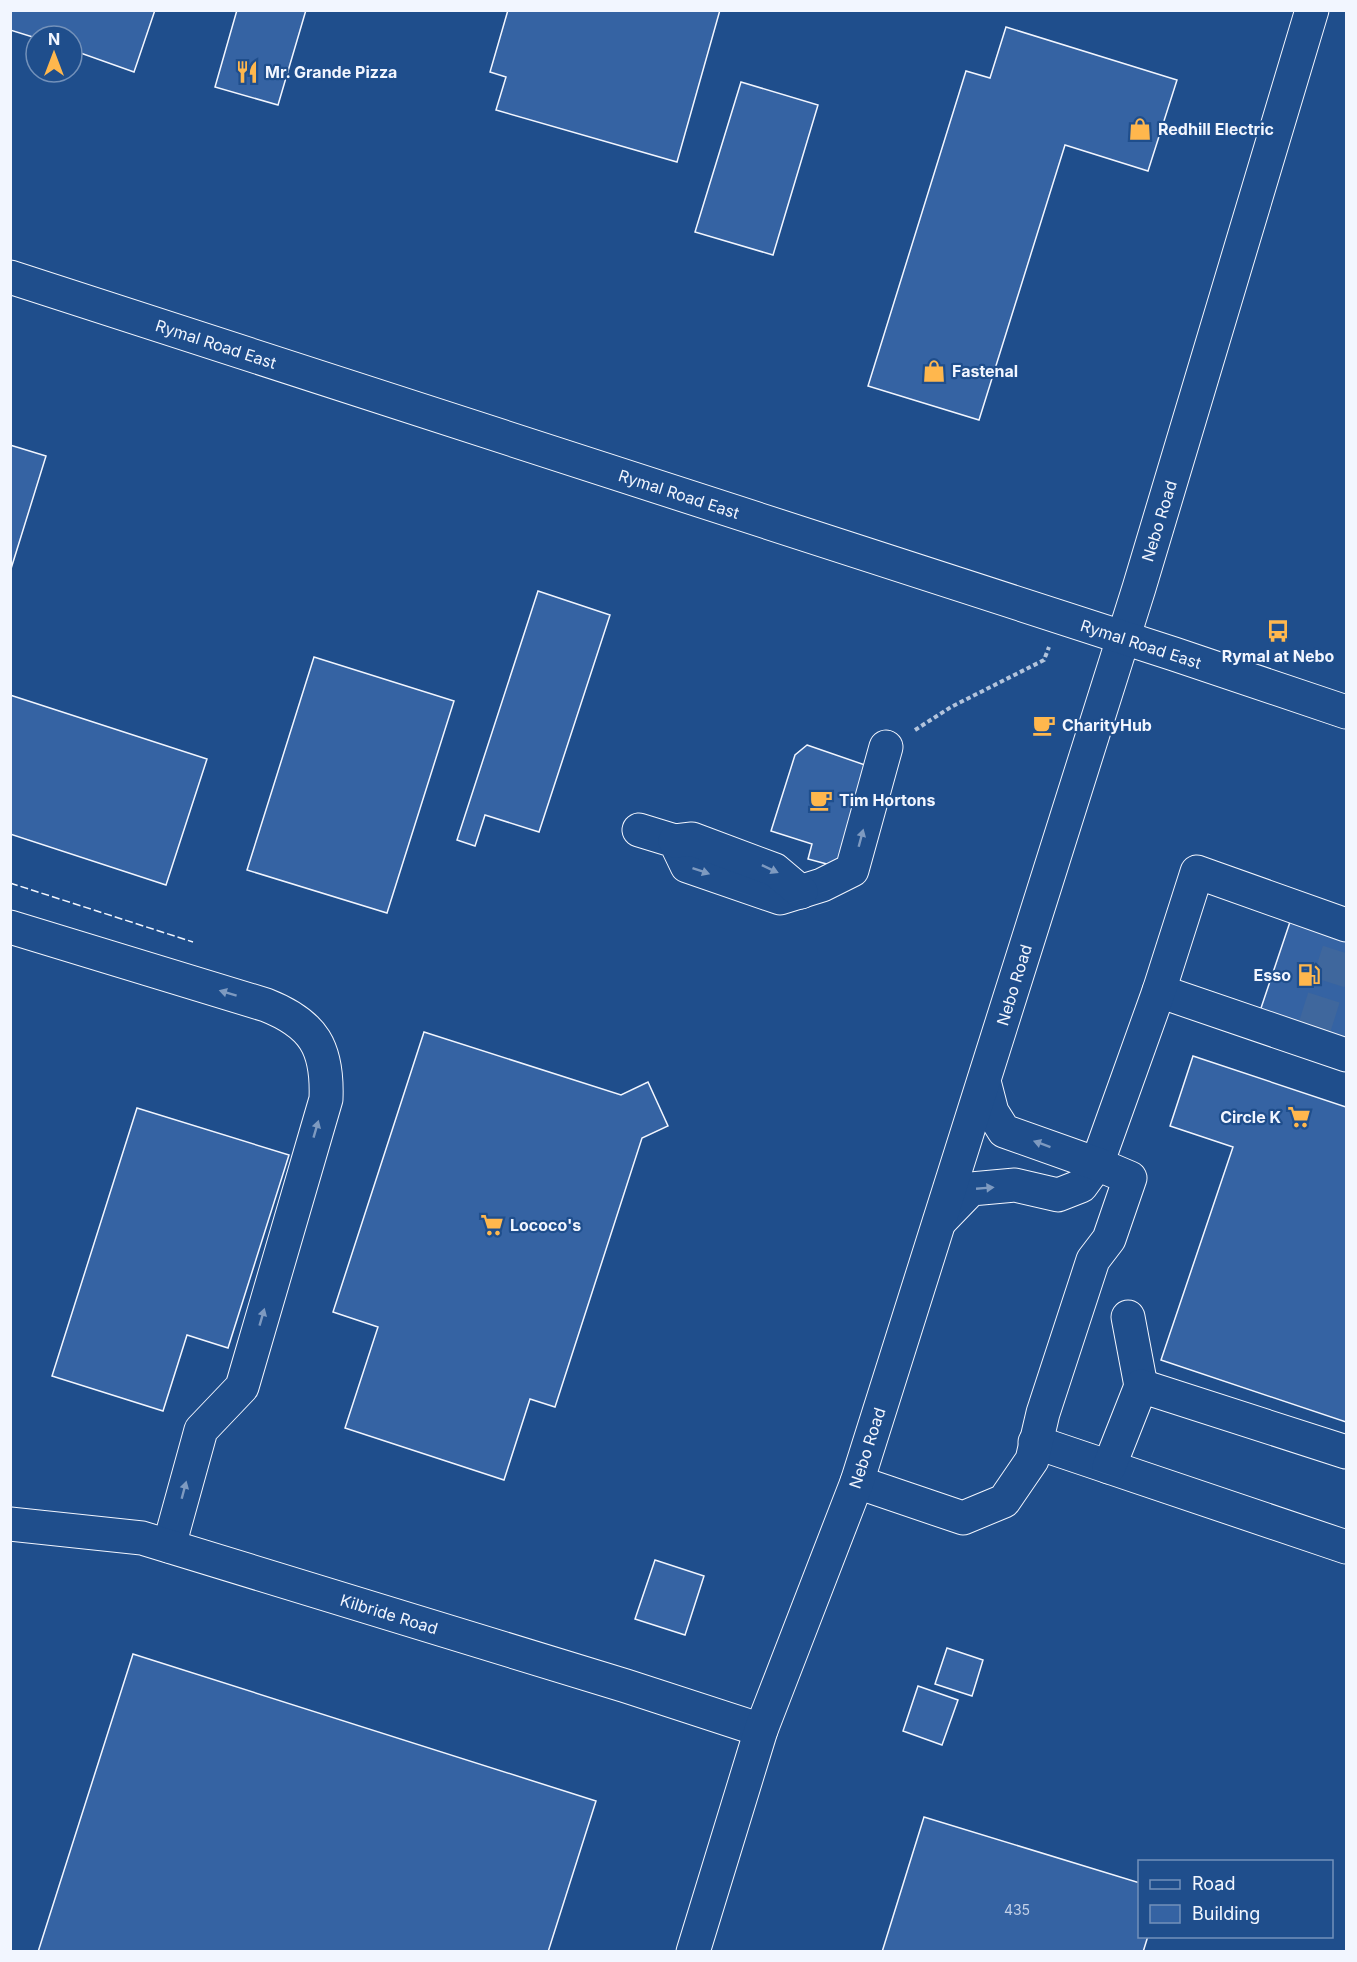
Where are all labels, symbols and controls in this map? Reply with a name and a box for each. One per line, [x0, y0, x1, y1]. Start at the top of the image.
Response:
north arrow [24, 24, 84, 84]
text: N [48, 29, 60, 49]
restaurant icon: Mr. Grande Pizza [234, 59, 260, 85]
place label: Mr. Grande Pizza [265, 62, 397, 82]
shop icon: Redhill Electric [1127, 116, 1153, 142]
place label: Redhill Electric [1158, 119, 1274, 139]
street label: Rymal Road East [153, 315, 279, 373]
shop icon: Fastenal [921, 358, 947, 384]
place label: Fastenal [952, 361, 1018, 381]
street label: Rymal Road East [616, 465, 742, 523]
street label: Nebo Road [1137, 478, 1181, 564]
street label: Rymal Road East [1078, 615, 1204, 673]
bus stop icon: Rymal at Nebo [1265, 618, 1291, 644]
place label: Rymal at Nebo [1222, 646, 1335, 666]
cafe icon: CharityHub [1031, 712, 1057, 738]
place label: CharityHub [1062, 715, 1152, 735]
cafe icon: Tim Hortons [808, 787, 834, 813]
place label: Tim Hortons [839, 790, 935, 810]
one-way arrow [857, 829, 866, 847]
one-way arrow [761, 864, 779, 874]
one-way arrow [692, 866, 710, 876]
street label: Nebo Road [992, 942, 1036, 1028]
fuel station icon: Esso [1296, 962, 1322, 988]
place label: Esso [1254, 965, 1291, 985]
one-way arrow [219, 988, 237, 997]
supermarket icon: Circle K [1286, 1104, 1312, 1130]
place label: Circle K [1220, 1107, 1281, 1127]
one-way arrow [312, 1120, 321, 1138]
one-way arrow [1033, 1139, 1051, 1149]
one-way arrow [975, 1183, 994, 1193]
supermarket icon: Lococo's [479, 1212, 505, 1238]
place label: Lococo's [510, 1215, 581, 1235]
one-way arrow [258, 1308, 268, 1326]
street label: Nebo Road [845, 1405, 889, 1491]
one-way arrow [180, 1481, 190, 1499]
street label: Kilbride Road [338, 1590, 440, 1638]
legend [1138, 1860, 1333, 1938]
text: Road [1192, 1873, 1235, 1894]
house number: 435 [1004, 1901, 1030, 1918]
text: Building [1192, 1903, 1260, 1924]

